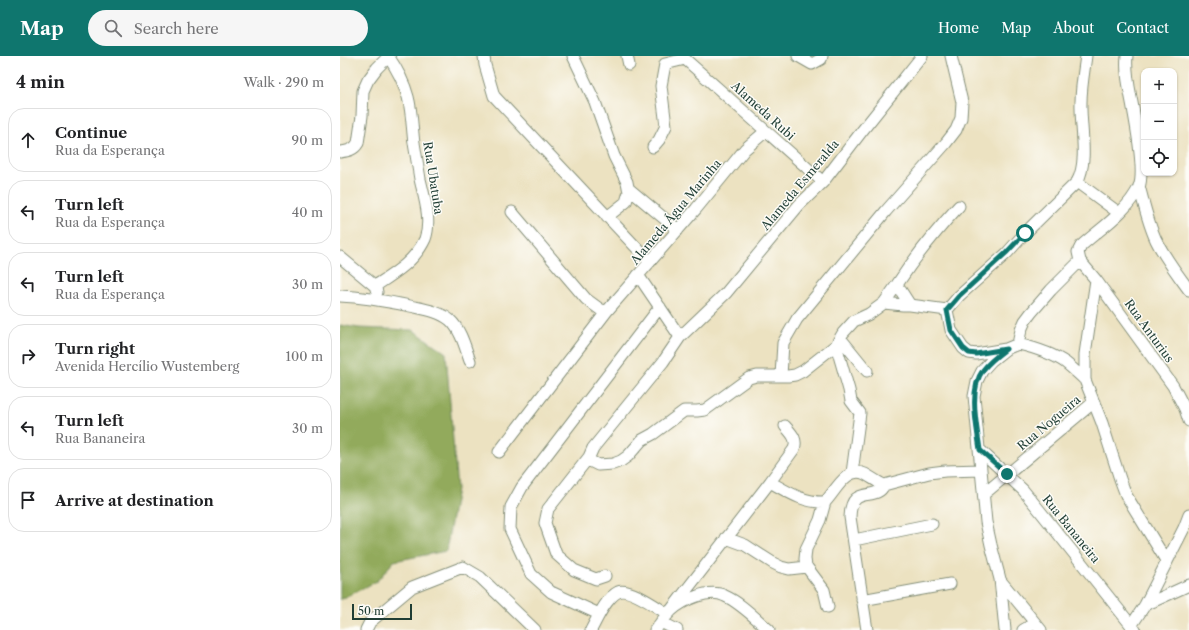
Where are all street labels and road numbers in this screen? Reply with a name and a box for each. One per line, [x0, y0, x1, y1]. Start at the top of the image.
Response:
street label: Alameda Rubi [728, 77, 798, 143]
street label: Alameda Esmeralda [757, 136, 842, 234]
street label: Rua Ubatuba [420, 140, 447, 216]
street label: Alameda Água Marinha [626, 155, 725, 268]
street label: Rua Anturius [1121, 296, 1177, 365]
street label: Rua Nogueira [1014, 391, 1084, 453]
street label: Rua Bananeira [1039, 492, 1104, 566]

